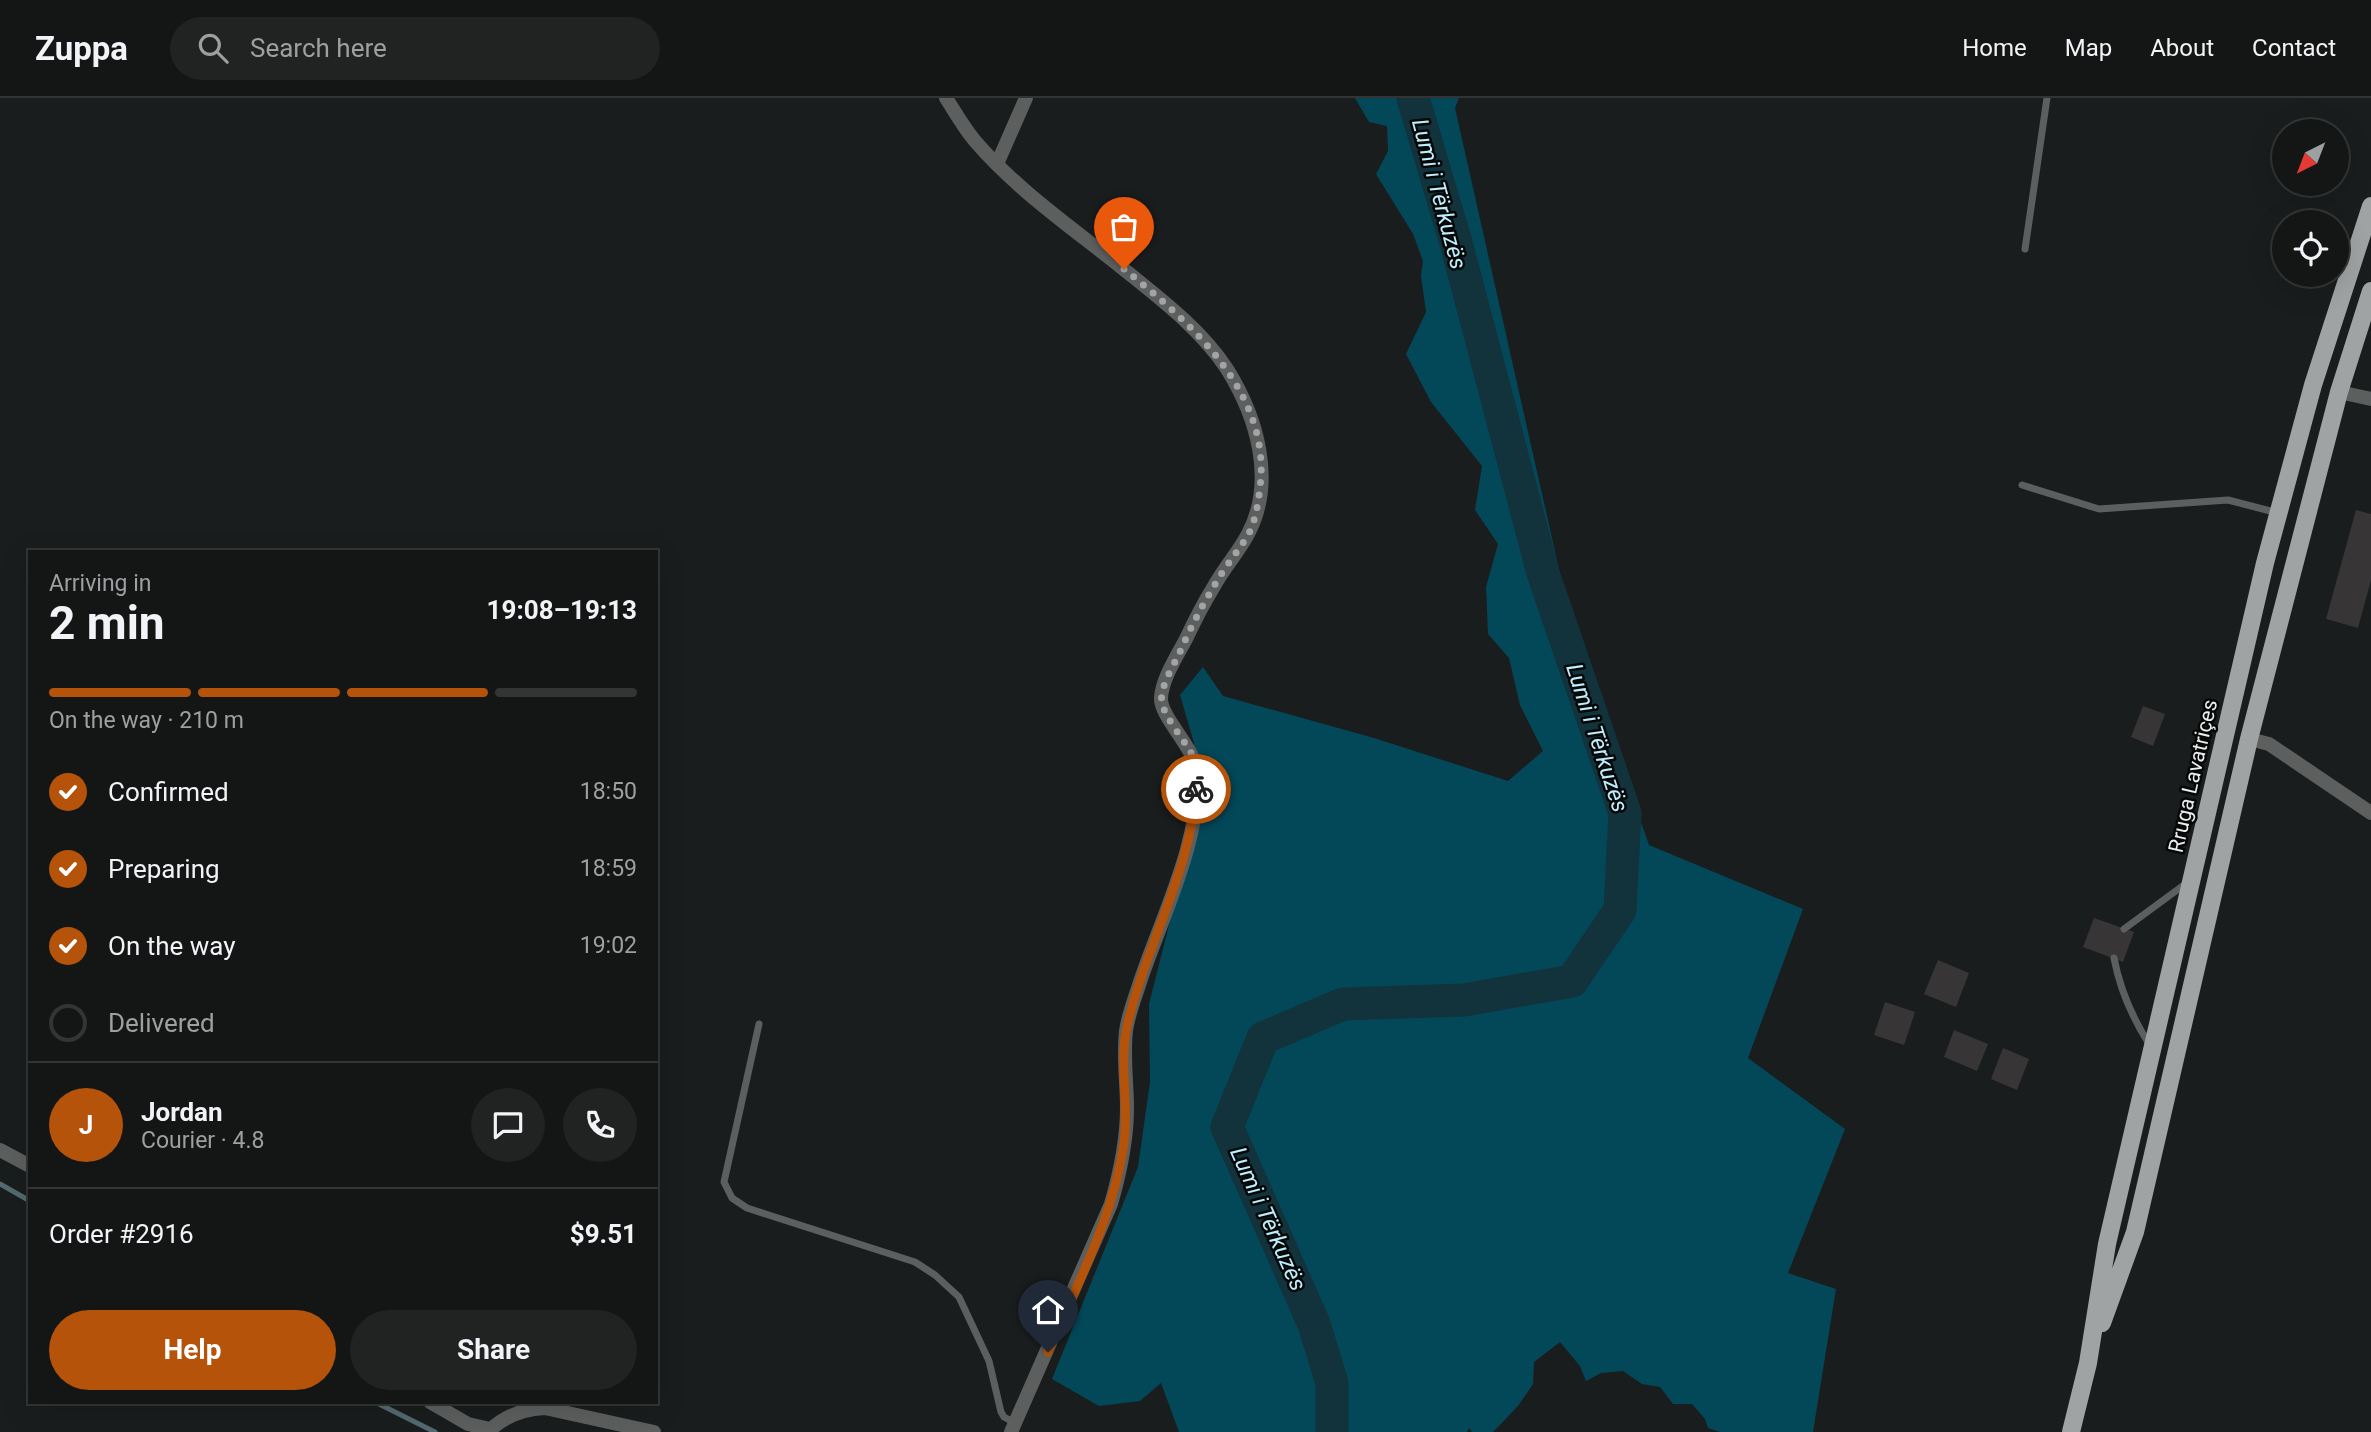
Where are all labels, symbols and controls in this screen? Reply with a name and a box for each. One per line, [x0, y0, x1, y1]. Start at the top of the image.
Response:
search box [170, 17, 660, 80]
text: Zuppa [35, 29, 128, 68]
icon: search [194, 29, 232, 67]
text: Search here [250, 33, 387, 63]
text: Home [1962, 34, 2027, 62]
text: Map [2065, 34, 2112, 62]
text: About [2150, 34, 2214, 62]
text: Contact [2252, 34, 2336, 62]
water label: Lumi i Tërkuzës [1406, 116, 1472, 272]
north arrow [2272, 119, 2348, 196]
map controls [2272, 119, 2349, 287]
pin [1094, 197, 1154, 269]
icon: bag [1105, 208, 1143, 246]
button: locate [2272, 210, 2349, 287]
text: Arriving in [49, 570, 152, 597]
text: 19:08–19:13 [487, 595, 637, 625]
text: 2 min [49, 596, 165, 650]
water label: Lumi i Tërkuzës [1560, 660, 1634, 816]
street label: Rruga Lavatriçes [2164, 697, 2222, 855]
text: On the way · 210 m [49, 707, 244, 734]
courier [1161, 754, 1231, 824]
icon: bike [1177, 770, 1215, 808]
icon: check [49, 773, 87, 811]
text: Confirmed [108, 777, 229, 807]
text: 18:50 [580, 778, 637, 805]
icon: check [49, 850, 87, 888]
text: Preparing [108, 854, 220, 884]
text: 18:59 [580, 855, 637, 882]
icon: check [49, 927, 87, 965]
text: On the way [108, 931, 236, 961]
text: 19:02 [580, 932, 637, 959]
text: Delivered [108, 1008, 215, 1038]
button: chat [471, 1088, 545, 1162]
button: phone [563, 1088, 637, 1162]
text: Jordan [141, 1097, 223, 1127]
text: J [79, 1110, 93, 1140]
text: Courier · 4.8 [141, 1127, 264, 1154]
water label: Lumi i Tërkuzës [1224, 1143, 1312, 1295]
text: Order #2916 [49, 1219, 194, 1249]
text: $9.51 [570, 1219, 637, 1249]
pin [1018, 1280, 1078, 1352]
icon: home [1029, 1291, 1067, 1329]
button: Help [49, 1310, 336, 1390]
button: Share [350, 1310, 637, 1390]

